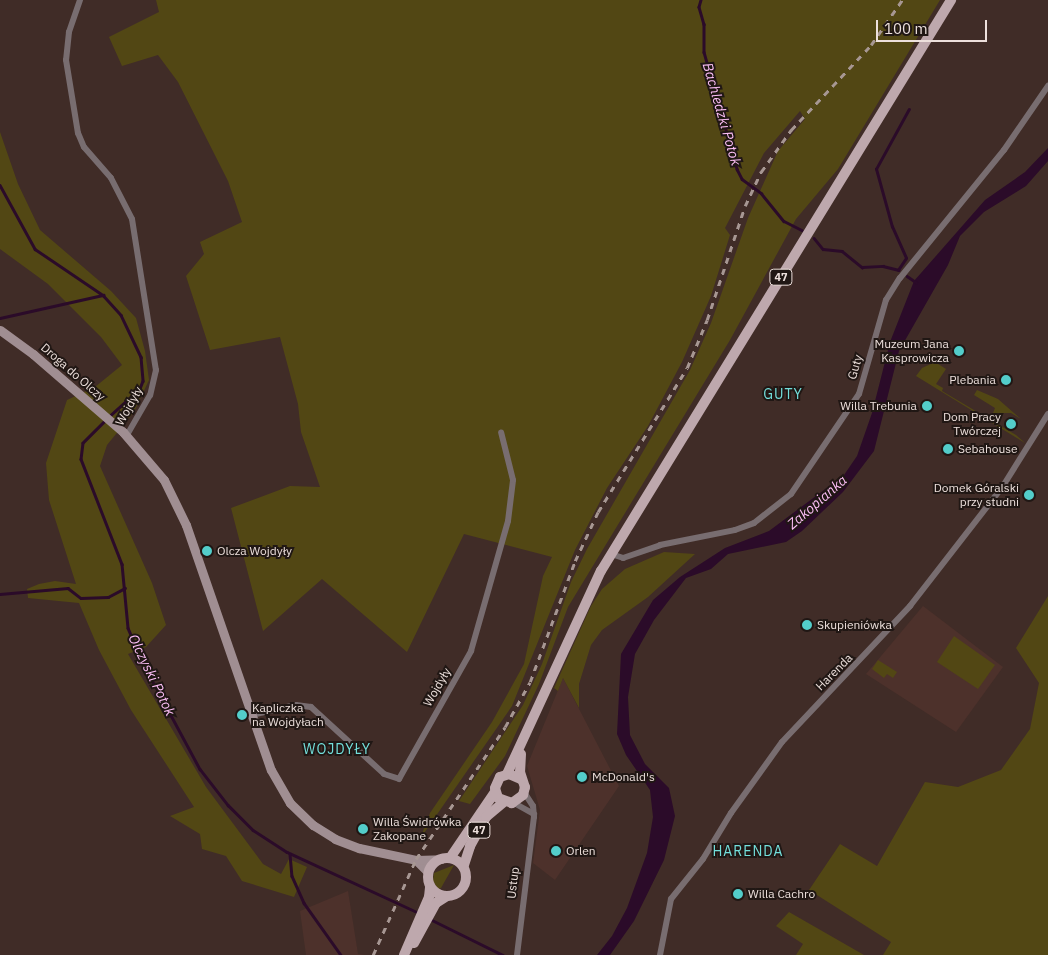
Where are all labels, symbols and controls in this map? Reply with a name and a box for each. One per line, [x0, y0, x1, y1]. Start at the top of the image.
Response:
scale bar [878, 10, 989, 42]
text: 100 m [884, 19, 928, 38]
water label: Bachledzki Potok [699, 61, 745, 167]
road number: 47 [768, 268, 794, 286]
place label: Muzeum Jana Kasprowicza [875, 337, 949, 365]
street label: Droga do Olczy [38, 340, 108, 404]
marker: Muzeum Jana Kasprowicza [953, 345, 965, 357]
street label: Guty [845, 353, 865, 381]
place label: Plebania [949, 373, 996, 387]
marker: Plebania [1000, 374, 1012, 386]
street label: Wojdyły [112, 384, 146, 428]
district label: GUTY [763, 386, 803, 402]
place label: Willa Trebunia [840, 399, 917, 413]
marker: Willa Trebunia [921, 400, 933, 412]
place label: Dom Pracy Twórczej [943, 410, 1001, 438]
marker: Dom Pracy Twórczej [1005, 418, 1017, 430]
place label: Sebahouse [958, 442, 1018, 456]
marker: Sebahouse [942, 443, 954, 455]
water label: Zakopianka [784, 472, 850, 532]
place label: Domek Góralski przy studni [934, 481, 1019, 509]
marker: Domek Góralski przy studni [1023, 489, 1035, 501]
place label: Olcza Wojdyły [217, 544, 292, 558]
marker: Olcza Wojdyły [201, 545, 213, 557]
place label: Skupieniówka [817, 618, 892, 632]
marker: Skupieniówka [801, 619, 813, 631]
water label: Olczyski Potok [125, 631, 179, 719]
street label: Harenda [813, 651, 855, 693]
street label: Wojdyły [420, 665, 454, 709]
place label: Kapliczka na Wojdyłach [252, 701, 324, 729]
marker: Kapliczka na Wojdyłach [236, 709, 248, 721]
district label: WOJDYŁY [302, 741, 372, 757]
place label: McDonald's [592, 770, 655, 784]
marker: McDonald's [576, 771, 588, 783]
place label: Willa Świdrówka Zakopane [373, 815, 461, 843]
road number: 47 [466, 822, 492, 838]
marker: Willa Świdrówka Zakopane [357, 823, 369, 835]
district label: HARENDA [712, 843, 784, 859]
place label: Orlen [566, 844, 596, 858]
marker: Orlen [550, 845, 562, 857]
street label: Ustup [504, 866, 522, 900]
place label: Willa Cachro [748, 887, 815, 901]
marker: Willa Cachro [732, 888, 744, 900]

